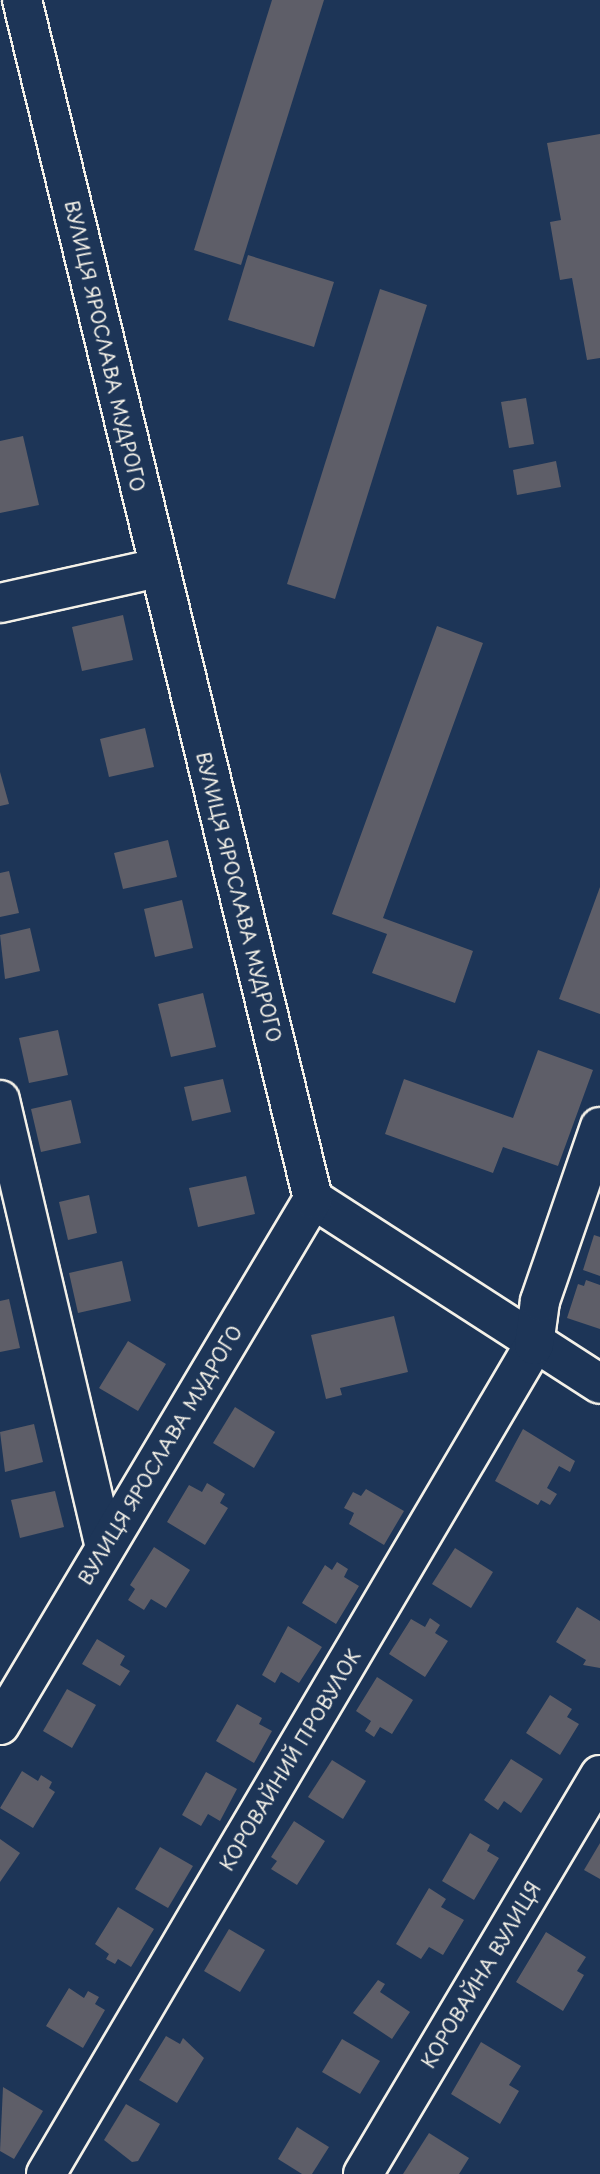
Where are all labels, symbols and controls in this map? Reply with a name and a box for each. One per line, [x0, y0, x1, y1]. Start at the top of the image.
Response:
street label: ВУЛИЦЯ ЯРОСЛАВА МУДРОГО [61, 199, 149, 493]
street label: ВУЛИЦЯ ЯРОСЛАВА МУДРОГО [192, 750, 286, 1044]
street label: ВУЛИЦЯ ЯРОСЛАВА МУДРОГО [74, 1322, 246, 1588]
street label: КОРОВАЙНИЙ ПРОВУЛОК [215, 1645, 365, 1875]
street label: КОРОВАЙНА ВУЛИЦЯ [416, 1878, 546, 2072]

